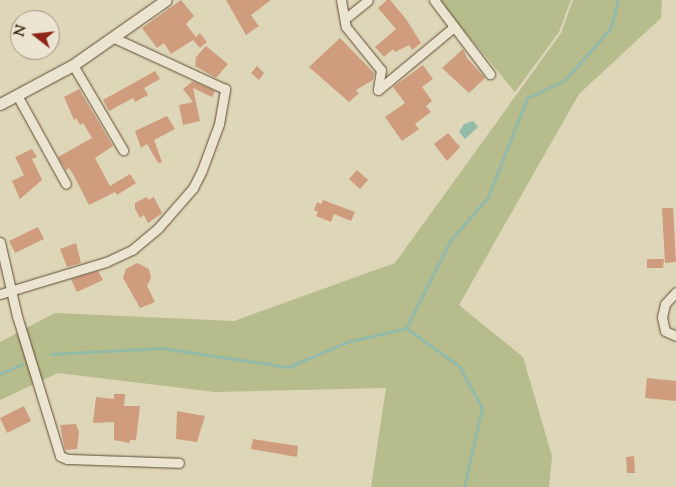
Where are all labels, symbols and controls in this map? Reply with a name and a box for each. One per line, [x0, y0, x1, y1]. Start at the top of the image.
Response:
north arrow [10, 10, 60, 60]
text: N [10, 23, 33, 39]

